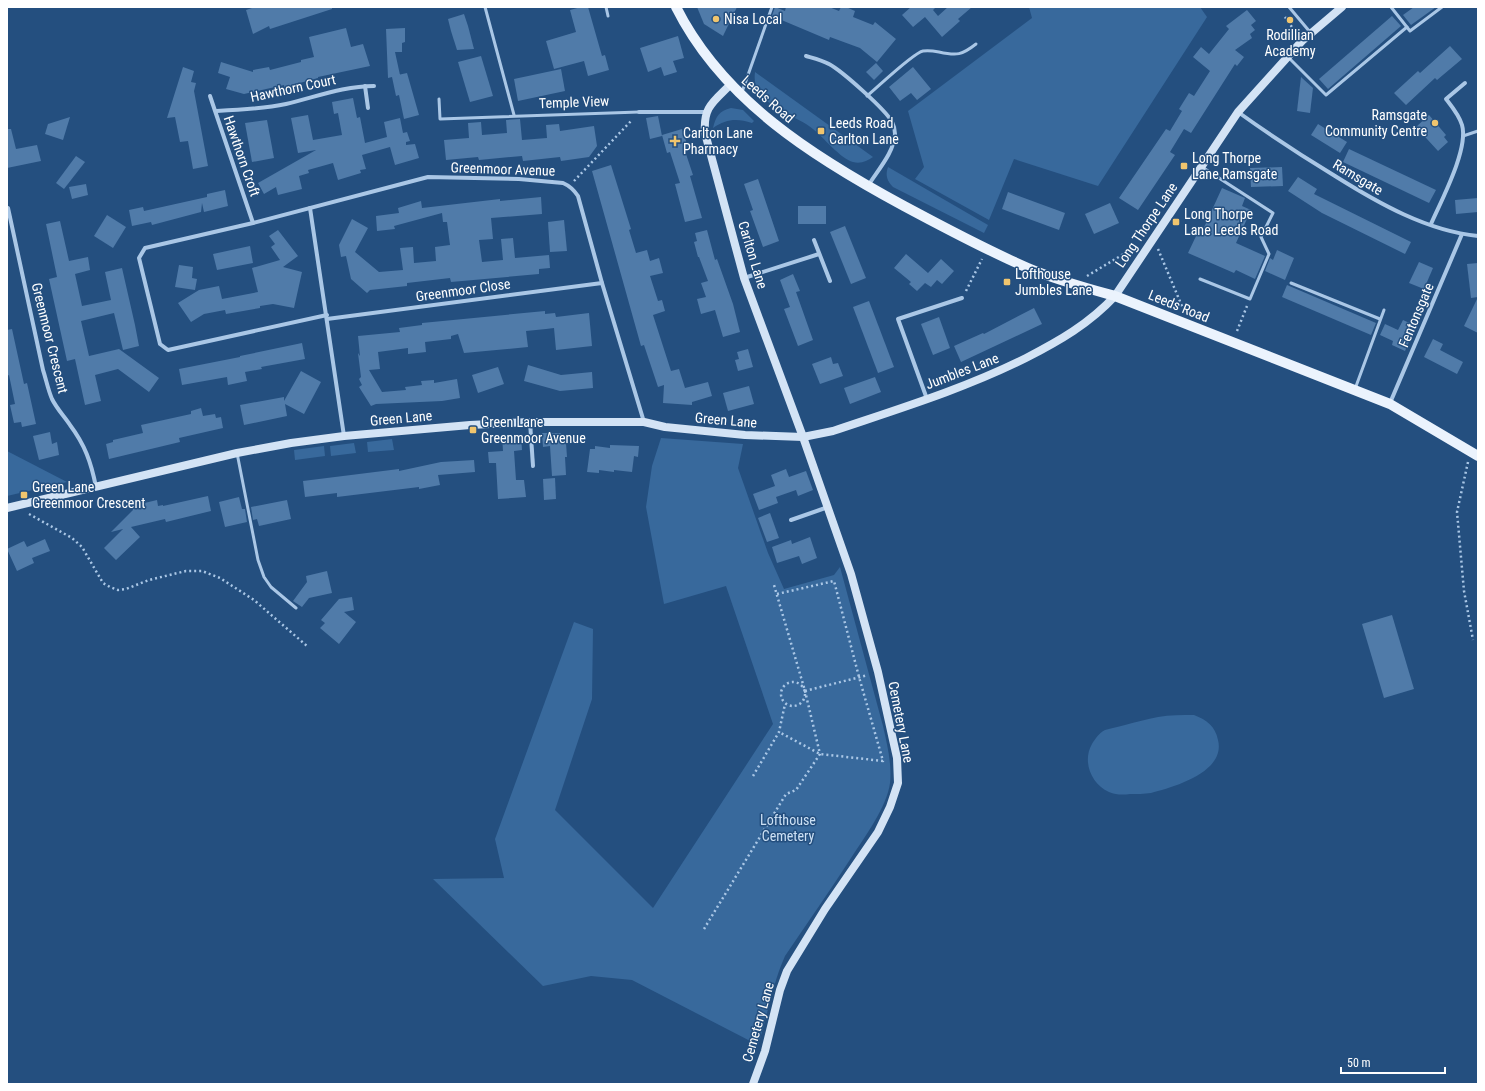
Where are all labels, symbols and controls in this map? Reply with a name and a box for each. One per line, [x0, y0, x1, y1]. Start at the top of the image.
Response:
place label: Nisa Local [724, 11, 782, 27]
marker: Nisa Local [711, 14, 721, 24]
marker: Rodillian Academy [1285, 15, 1295, 25]
place label: Rodillian Academy [1264, 27, 1316, 59]
street label: Hawthorn Court [249, 71, 337, 105]
street label: Leeds Road [738, 72, 798, 126]
street label: Temple View [539, 93, 609, 111]
place label: Ramsgate Community Centre [1325, 107, 1427, 139]
street label: Hawthorn Croft [221, 114, 263, 198]
place label: Leeds Road Carlton Lane [829, 115, 899, 147]
marker: Ramsgate Community Centre [1430, 118, 1440, 128]
place label: Carlton Lane Pharmacy [683, 125, 753, 157]
marker: Leeds Road Carlton Lane [816, 126, 826, 136]
marker: Carlton Lane Pharmacy [670, 136, 680, 146]
place label: Long Thorpe Lane Ramsgate [1192, 150, 1278, 182]
street label: Ramsgate [1330, 156, 1386, 198]
street label: Greenmoor Avenue [450, 159, 556, 179]
marker: Long Thorpe Lane Ramsgate [1179, 161, 1189, 171]
street label: Long Thorpe Lane [1112, 179, 1181, 271]
place label: Long Thorpe Lane Leeds Road [1184, 206, 1278, 238]
marker: Long Thorpe Lane Leeds Road [1171, 217, 1181, 227]
street label: Carlton Lane [735, 219, 771, 291]
place label: Lofthouse Jumbles Lane [1015, 266, 1092, 298]
street label: Greenmoor Close [415, 275, 512, 305]
marker: Lofthouse Jumbles Lane [1002, 277, 1012, 287]
street label: Fentonsgate [1395, 280, 1437, 350]
street label: Greenmoor Crescent [29, 281, 71, 395]
street label: Leeds Road [1146, 287, 1212, 325]
street label: Jumbles Lane [923, 350, 1001, 392]
street label: Green Lane [369, 407, 433, 429]
street label: Green Lane [694, 409, 758, 431]
place label: Green Lane Greenmoor Avenue [481, 414, 586, 446]
marker: Green Lane Greenmoor Avenue [468, 425, 478, 435]
place label: Green Lane Greenmoor Crescent [32, 479, 145, 511]
marker: Green Lane Greenmoor Crescent [19, 490, 29, 500]
street label: Cemetery Lane [885, 680, 917, 764]
park label: Lofthouse Cemetery [760, 812, 816, 844]
street label: Cemetery Lane [739, 980, 777, 1064]
scale bar [1341, 1049, 1445, 1075]
text: 50 m [1347, 1056, 1371, 1070]

